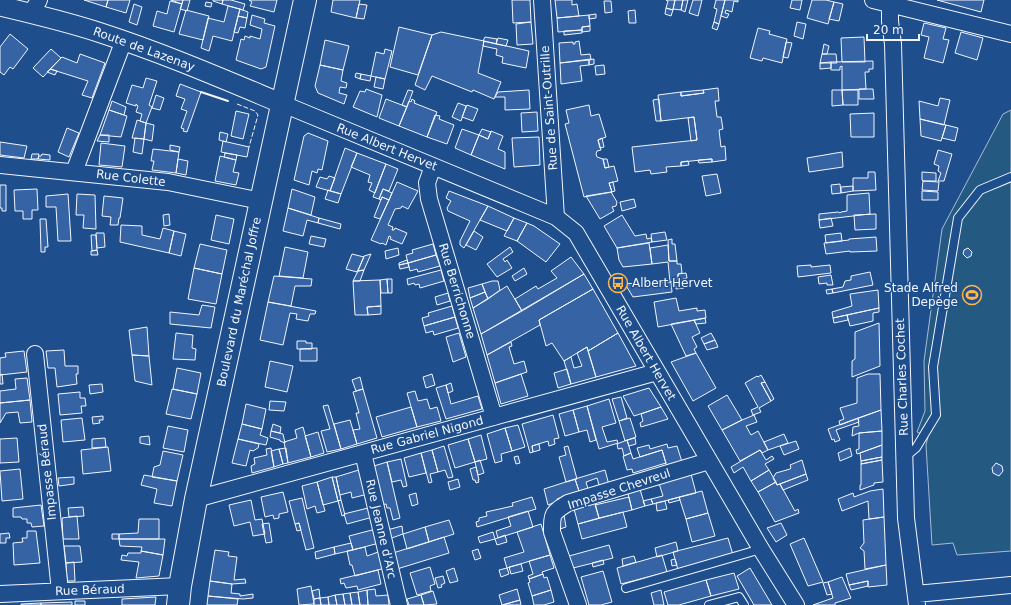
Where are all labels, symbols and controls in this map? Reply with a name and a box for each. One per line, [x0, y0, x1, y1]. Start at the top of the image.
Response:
scale bar [867, 16, 919, 42]
text: 20 m [873, 23, 904, 37]
street label: Route de Lazenay [91, 24, 197, 74]
street label: Rue de Saint-Outrille [538, 45, 560, 171]
street label: Rue Albert Hervet [335, 120, 440, 174]
street label: Rue Colette [95, 167, 167, 189]
street label: Boulevard du Maréchal Joffre [214, 216, 264, 388]
street label: Rue Berrichonne [436, 241, 478, 341]
bus stop icon: Albert Hervet [607, 272, 629, 294]
place label: Albert Hervet [632, 276, 713, 290]
place label: Stade Alfred Depège [884, 281, 958, 309]
sports icon: Stade Alfred Depège [961, 284, 983, 306]
street label: Rue Albert Hervet [613, 303, 679, 403]
street label: Rue Charles Cochet [893, 318, 911, 436]
street label: Rue Gabriel Nigond [369, 413, 485, 457]
street label: Impasse Béraud [35, 423, 59, 521]
street label: Impasse Chevreul [566, 466, 672, 512]
street label: Rue Jeanne d'Arc [363, 478, 399, 580]
street label: Rue Béraud [55, 582, 125, 598]

